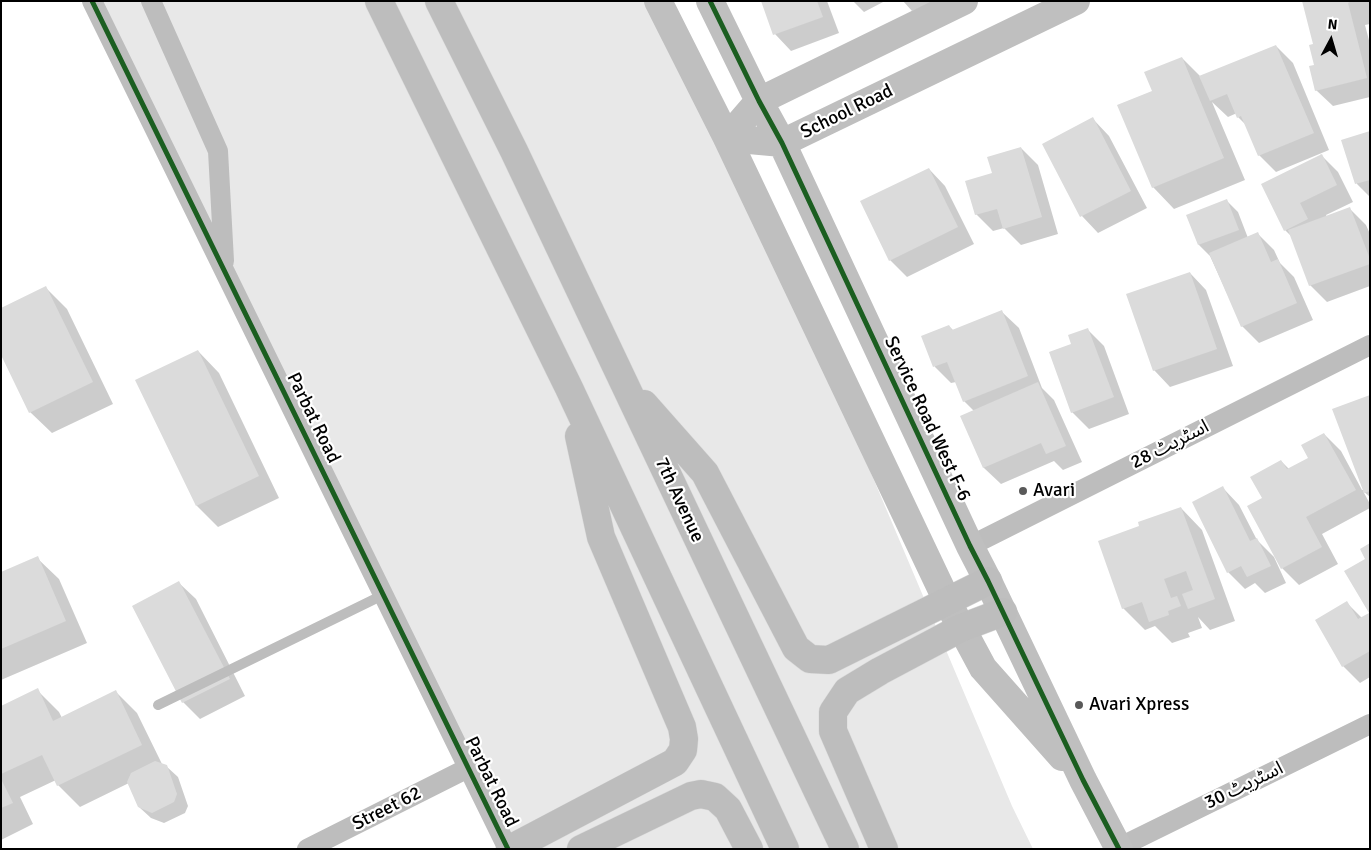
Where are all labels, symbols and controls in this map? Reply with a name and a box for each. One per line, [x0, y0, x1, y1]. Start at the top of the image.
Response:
north arrow [1306, 15, 1356, 65]
text: N [1327, 16, 1338, 34]
street label: School Road [797, 80, 897, 144]
street label: Service Road West F-6 [879, 333, 975, 505]
street label: Parbat Road [281, 369, 345, 467]
street label: اسٹریٹ 28 [1127, 416, 1213, 474]
street label: 7th Avenue [649, 454, 709, 546]
place label: Avari [1033, 480, 1075, 502]
marker: Avari [1017, 485, 1029, 497]
place label: Avari Xpress [1089, 694, 1189, 716]
marker: Avari Xpress [1073, 699, 1085, 711]
street label: Parbat Road [459, 733, 523, 831]
street label: اسٹریٹ 30 [1201, 757, 1287, 815]
street label: Street 62 [349, 782, 425, 836]

